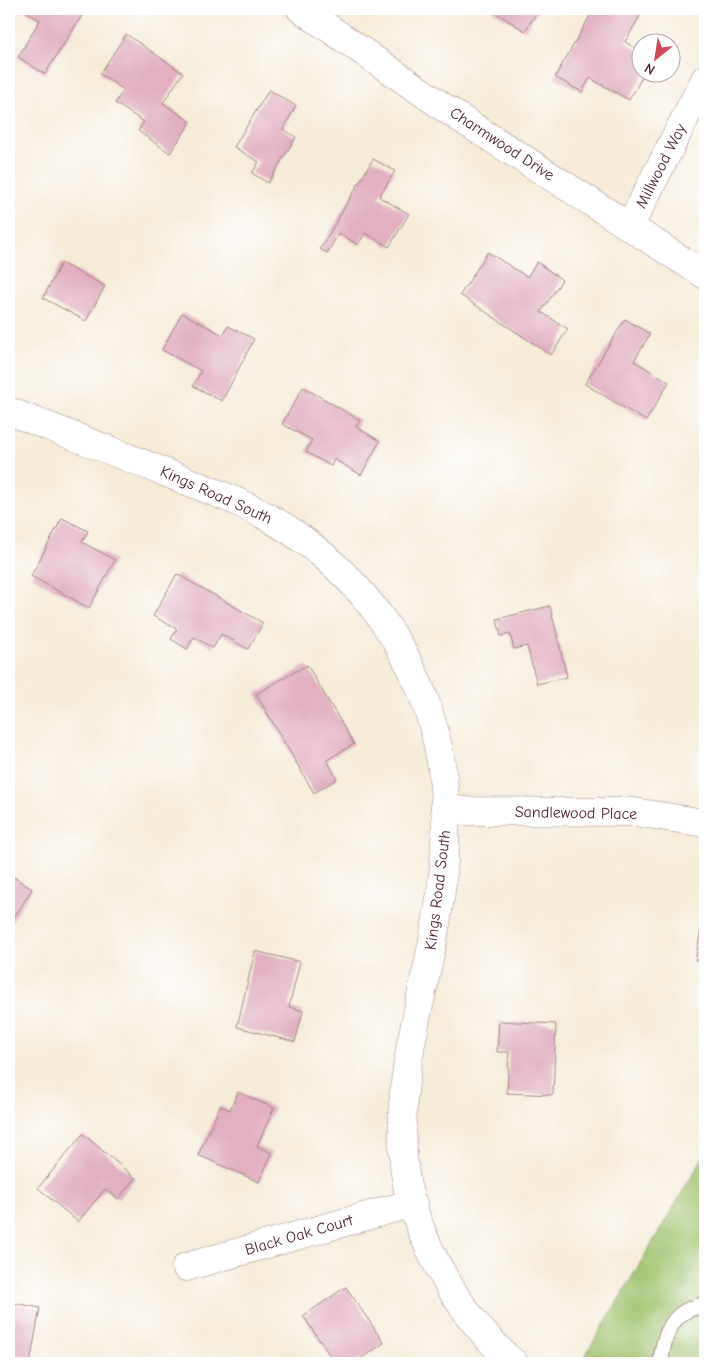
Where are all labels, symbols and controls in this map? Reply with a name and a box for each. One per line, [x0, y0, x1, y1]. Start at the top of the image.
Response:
north arrow [632, 32, 682, 82]
text: N [642, 59, 658, 78]
street label: Charmwood Drive [446, 104, 558, 184]
street label: Millwood Way [632, 120, 690, 211]
street label: Kings Road South [157, 462, 275, 528]
street label: Sandlewood Place [515, 803, 637, 823]
street label: Kings Road South [422, 829, 454, 951]
street label: Black Oak Court [243, 1211, 355, 1259]

